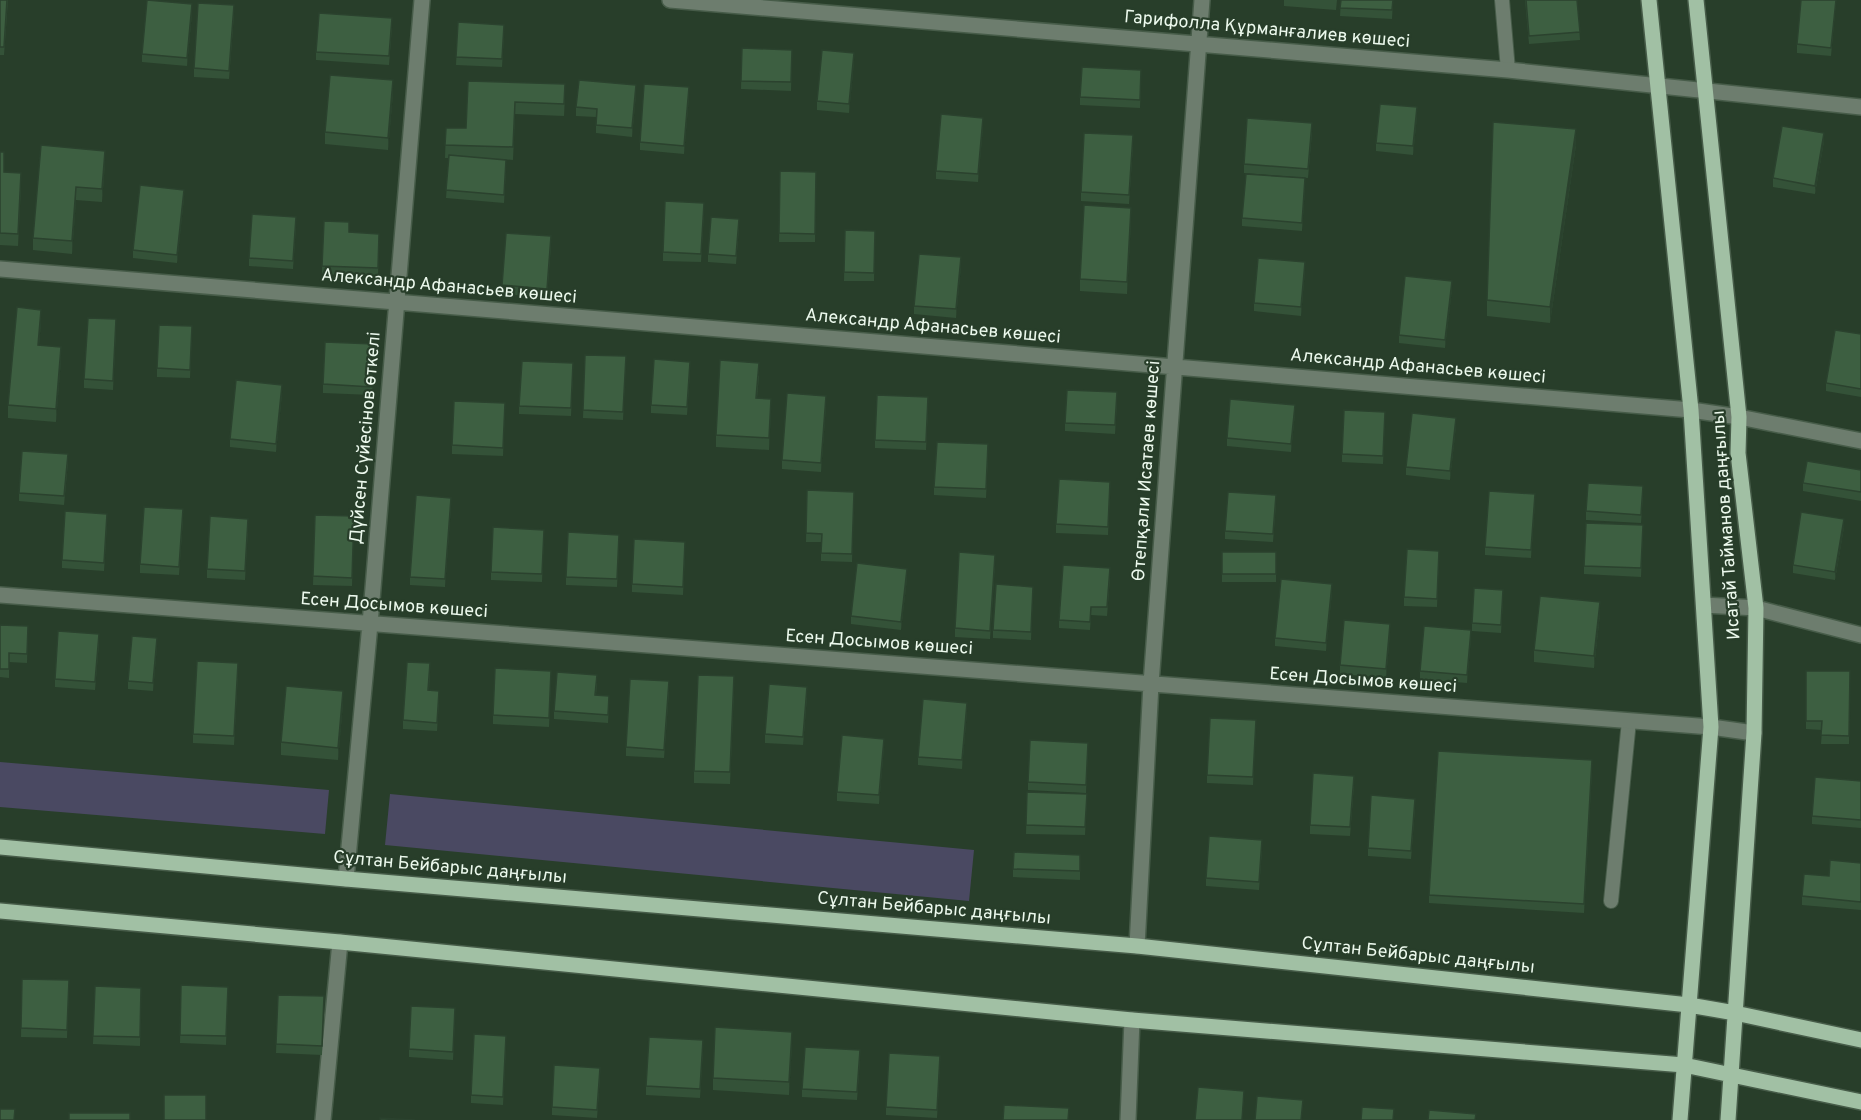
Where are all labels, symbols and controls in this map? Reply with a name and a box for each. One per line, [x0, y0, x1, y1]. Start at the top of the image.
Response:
street label: Гарифолла Құрманғалиев көшесі [1123, 6, 1411, 54]
street label: Александр Афанасьев көшесі [320, 264, 578, 310]
street label: Александр Афанасьев көшесі [804, 304, 1062, 350]
street label: Дүйсен Сүйесінов өткелі [345, 331, 387, 545]
street label: Александр Афанасьев көшесі [1289, 344, 1547, 390]
street label: Өтепқали Исатаев көшесі [1128, 360, 1166, 582]
street label: Исатай Тайманов даңғылы [1708, 409, 1746, 641]
street label: Есен Досымов көшесі [299, 588, 489, 624]
street label: Есен Досымов көшесі [784, 625, 974, 661]
street label: Есен Досымов көшесі [1268, 663, 1458, 699]
street label: Сұлтан Бейбарыс даңғылы [332, 846, 568, 890]
street label: Сұлтан Бейбарыс даңғылы [816, 887, 1052, 931]
street label: Сұлтан Бейбарыс даңғылы [1300, 932, 1536, 980]

